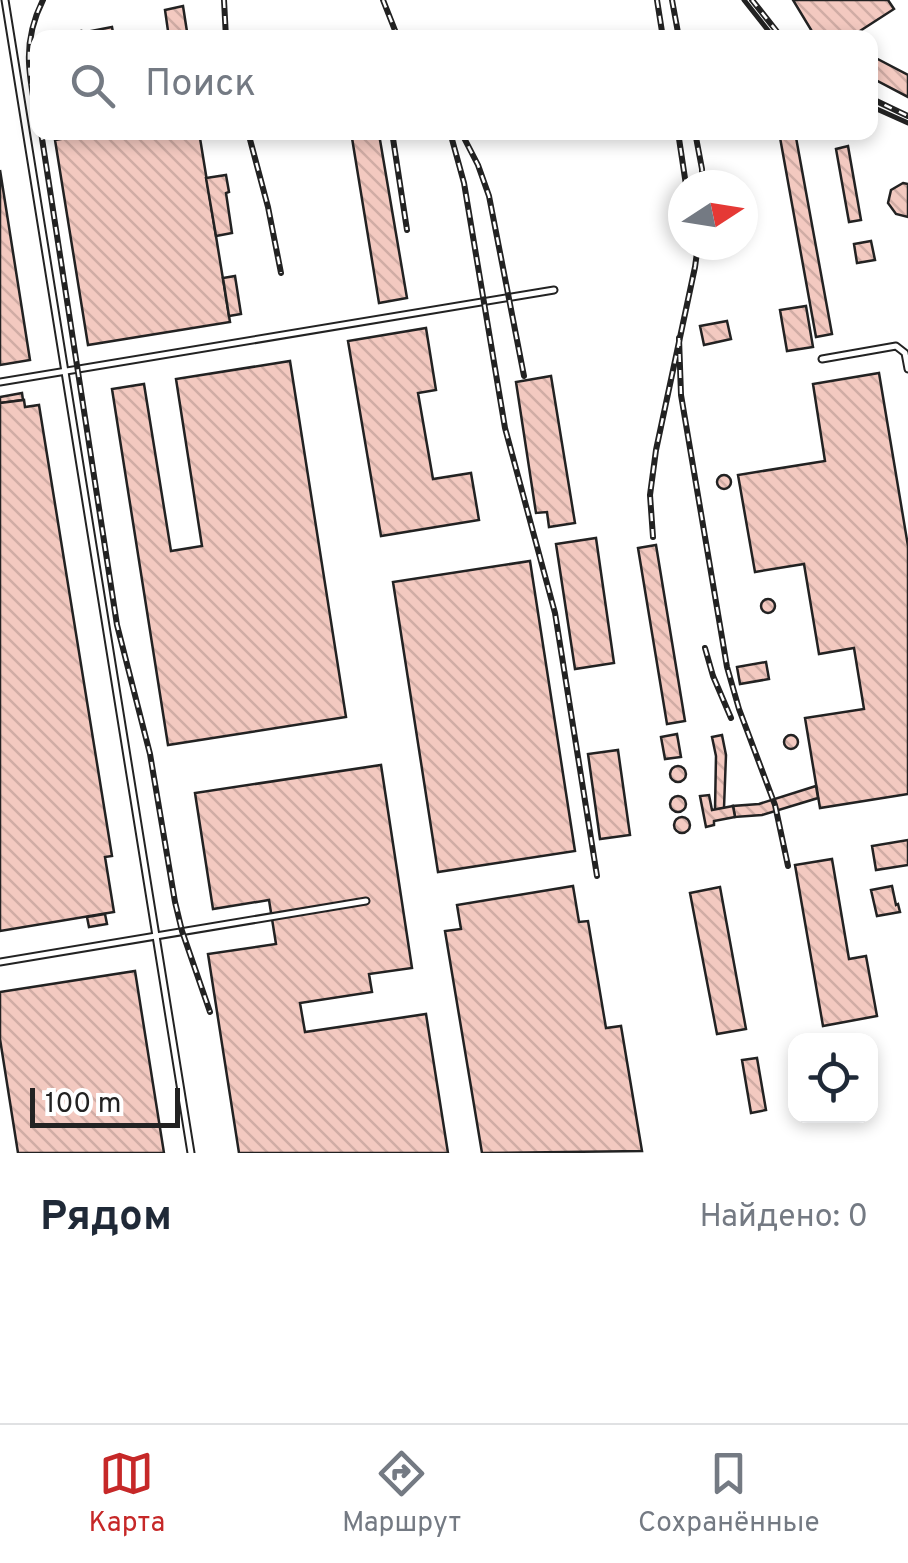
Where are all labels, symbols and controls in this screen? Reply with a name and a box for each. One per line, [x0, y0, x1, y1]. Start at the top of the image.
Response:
search box [30, 30, 878, 140]
icon: search [65, 58, 120, 113]
text: Поиск [145, 61, 256, 110]
north arrow [668, 170, 758, 260]
map controls [788, 1033, 878, 1123]
button: locate [788, 1033, 878, 1123]
scale bar [30, 1083, 180, 1128]
text: 100 m [45, 1087, 121, 1123]
text: Рядом [40, 1192, 172, 1245]
text: Найдено: 0 [700, 1198, 868, 1238]
tab: Карта [88, 1446, 165, 1542]
tab: Маршрут [342, 1446, 461, 1542]
tab: Сохранённые [638, 1446, 820, 1542]

